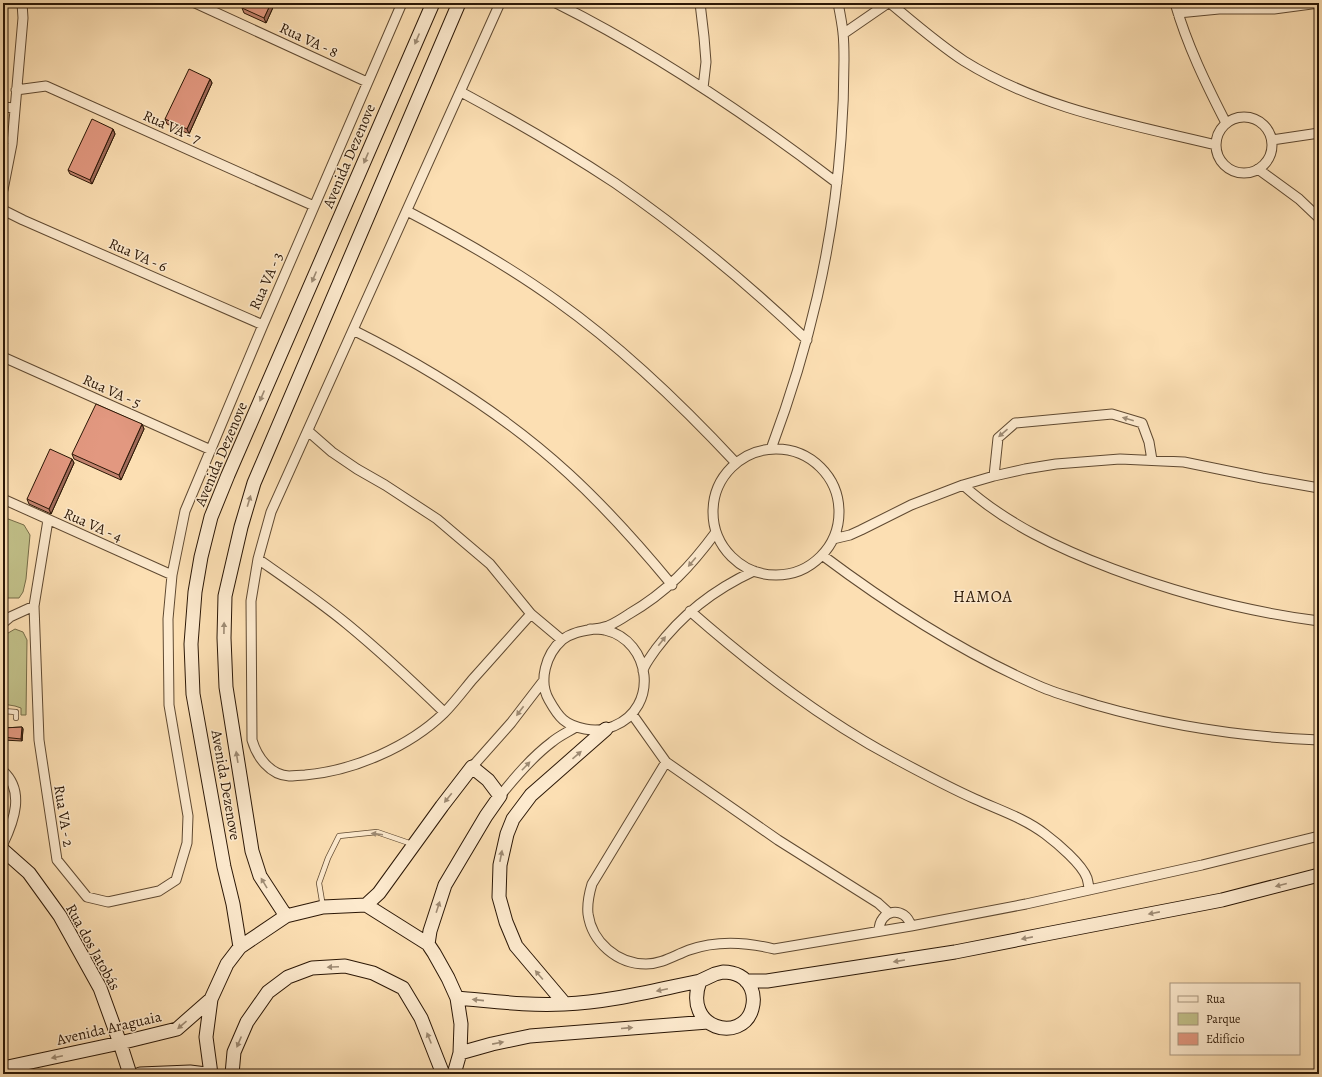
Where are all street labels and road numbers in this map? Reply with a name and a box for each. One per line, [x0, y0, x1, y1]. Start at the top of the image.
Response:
street label: Rua VA - 8 [277, 18, 341, 62]
street label: Avenida Dezenove [318, 100, 380, 212]
street label: Rua VA - 7 [140, 105, 205, 149]
street label: Rua VA - 6 [106, 233, 170, 277]
street label: Rua VA - 3 [244, 249, 288, 313]
street label: Rua VA - 5 [80, 369, 144, 413]
street label: Avenida Dezenove [190, 398, 252, 510]
street label: Rua VA - 4 [61, 503, 126, 547]
street label: Avenida Dezenove [206, 727, 246, 842]
street label: Rua VA - 2 [49, 784, 79, 848]
street label: Rua dos Jatobás [61, 900, 125, 994]
street label: Avenida Araguaia [54, 1006, 163, 1050]

